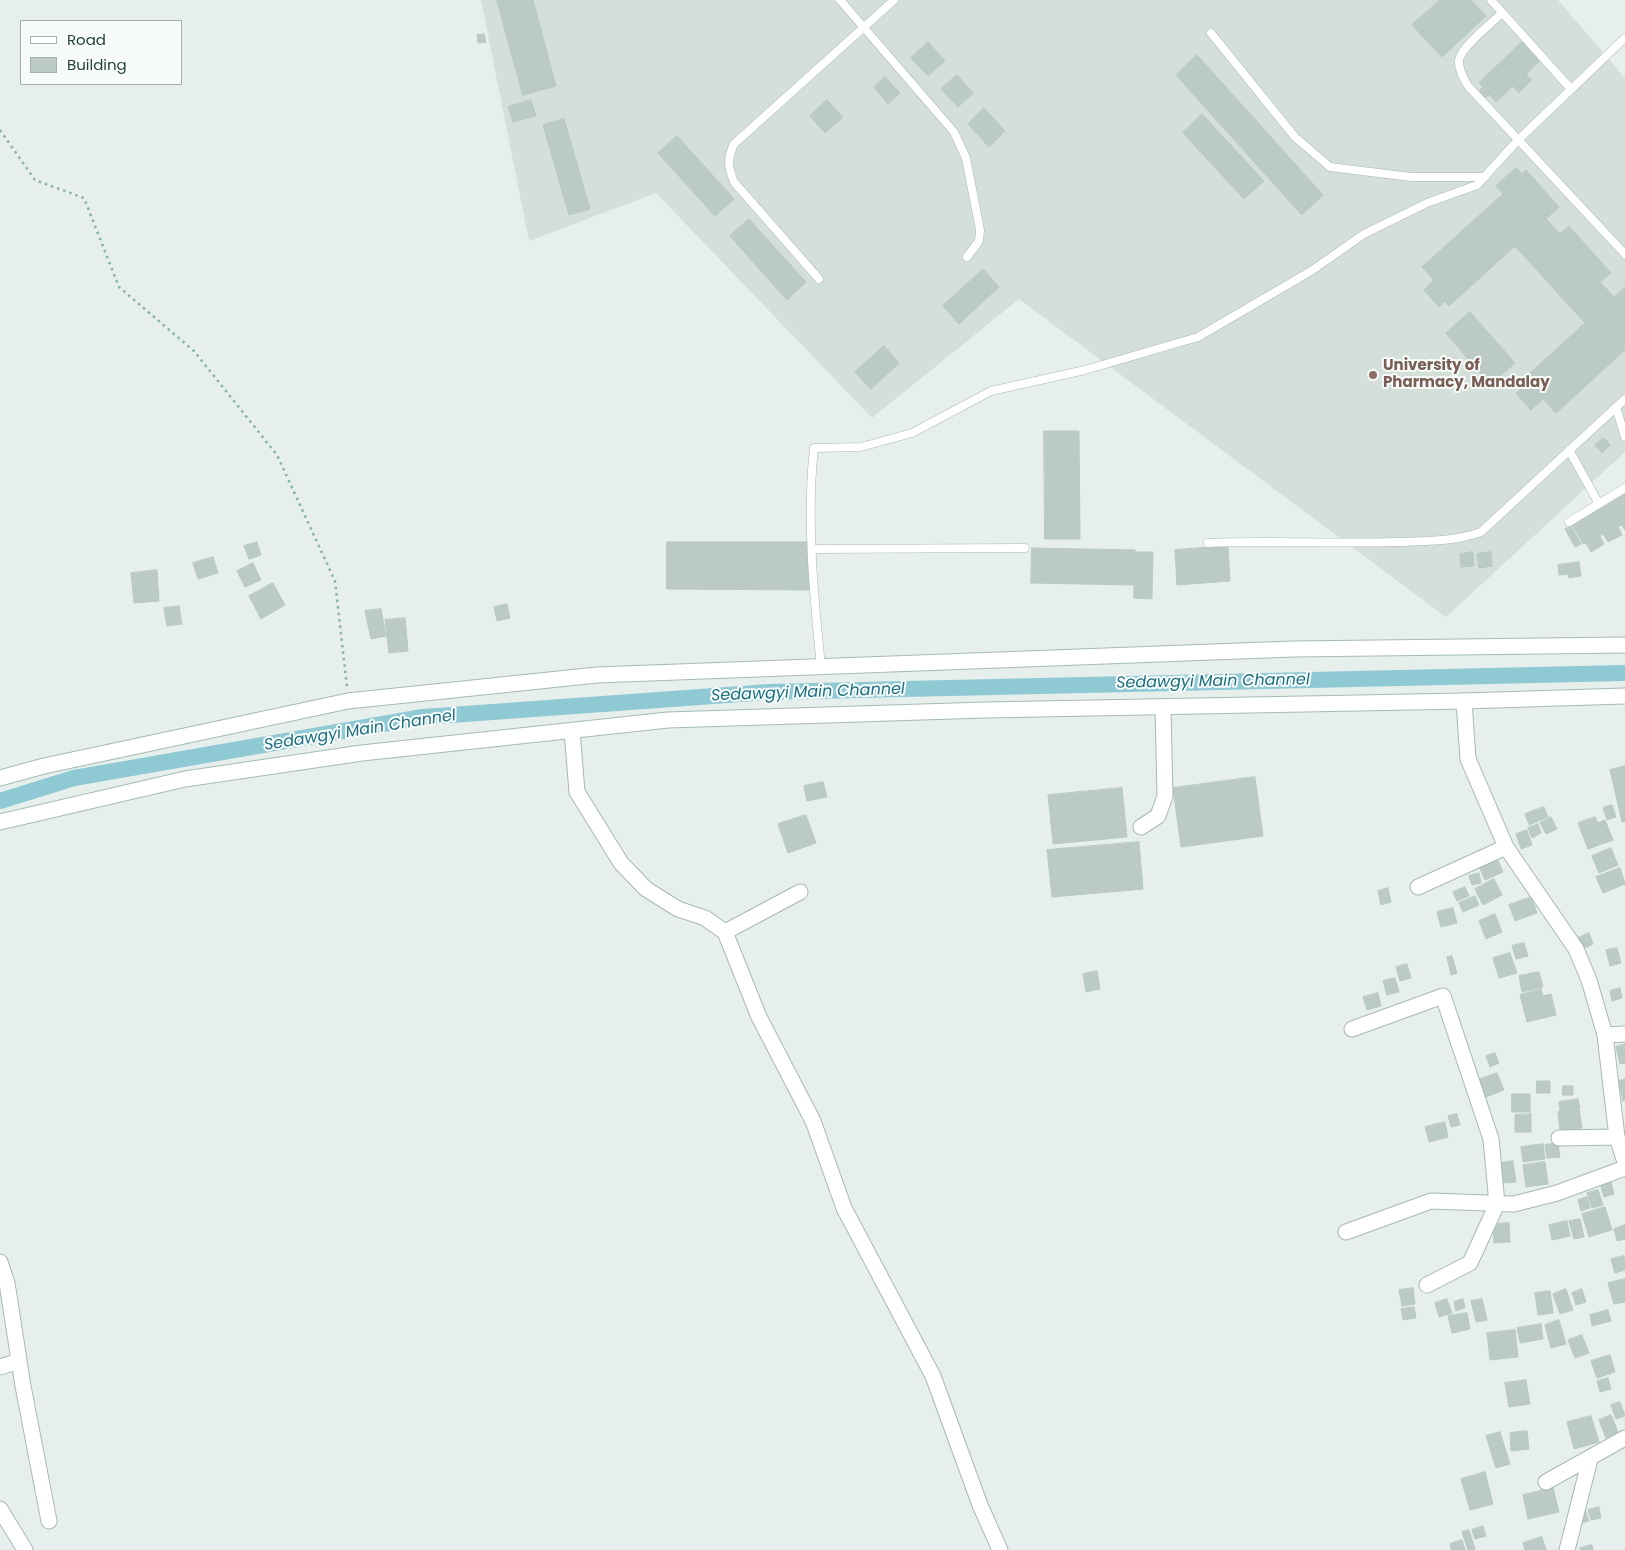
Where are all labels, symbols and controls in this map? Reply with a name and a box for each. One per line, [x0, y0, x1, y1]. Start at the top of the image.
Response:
legend [20, 20, 182, 85]
text: Road [67, 29, 106, 50]
text: Building [67, 54, 127, 75]
place label: University of Pharmacy, Mandalay [1383, 357, 1550, 392]
marker: University of Pharmacy, Mandalay [1367, 369, 1379, 381]
water label: Sedawgyi Main Channel [1116, 671, 1310, 693]
water label: Sedawgyi Main Channel [711, 680, 905, 706]
water label: Sedawgyi Main Channel [263, 706, 457, 756]

